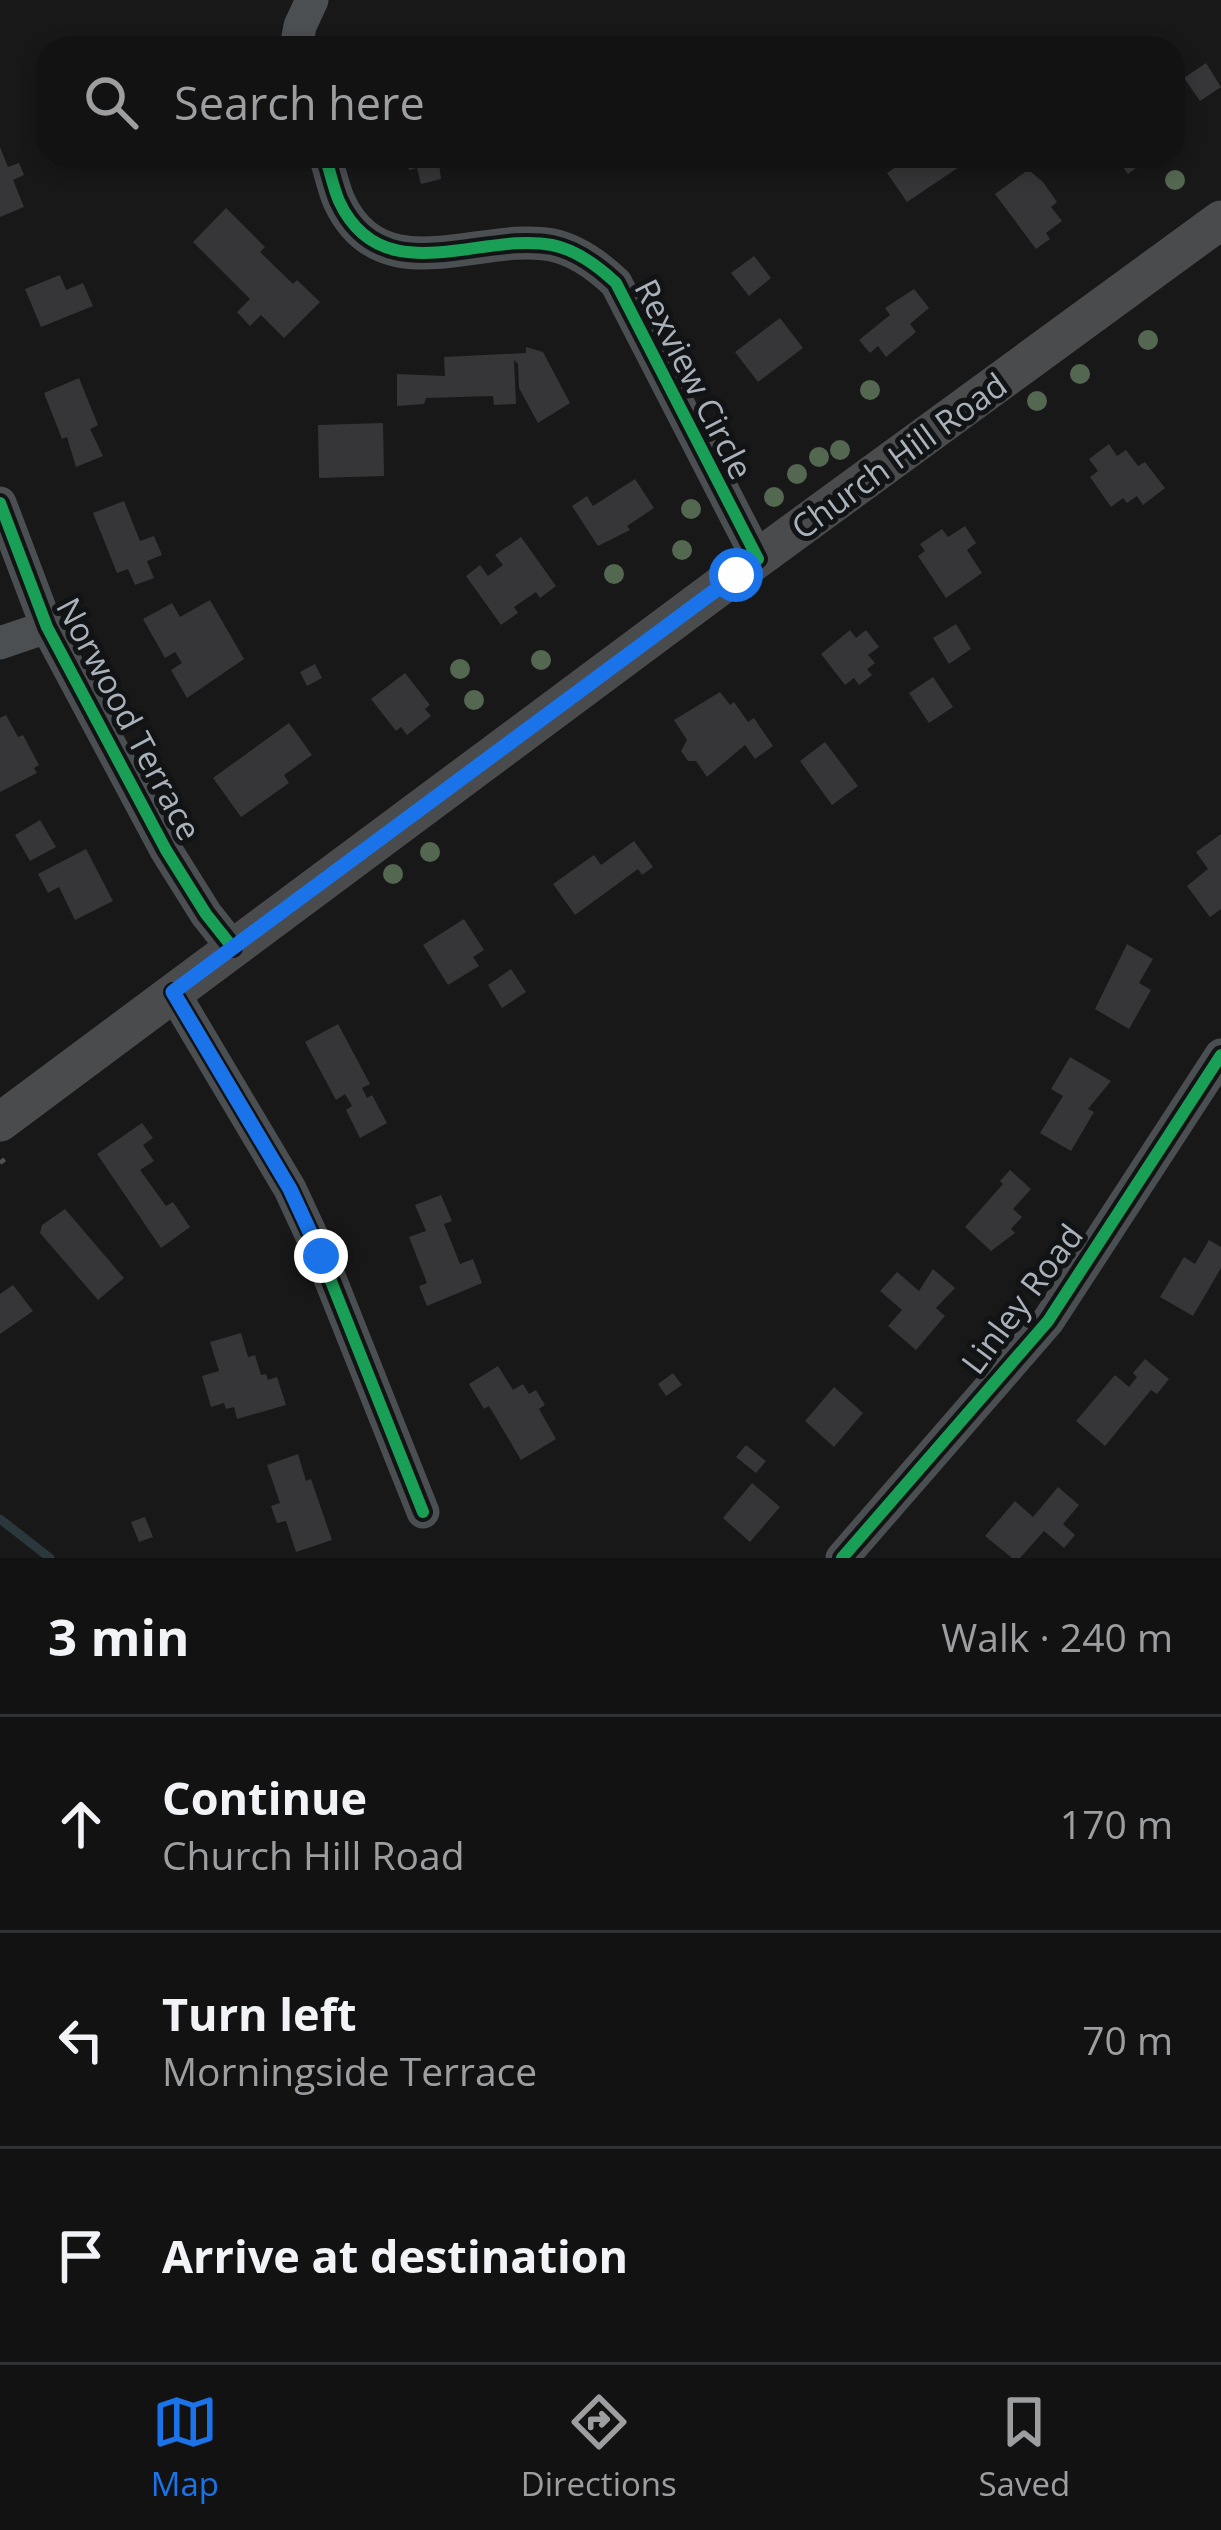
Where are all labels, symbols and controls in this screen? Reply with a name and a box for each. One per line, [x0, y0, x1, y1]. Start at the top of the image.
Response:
search box [36, 36, 1185, 168]
icon: search [78, 69, 144, 135]
text: Search here [174, 72, 425, 133]
street label: Rexview Circle [625, 271, 764, 487]
street label: Church Hill Road [782, 362, 1015, 549]
route start [709, 548, 763, 602]
street label: Norwood Terrace [47, 590, 212, 848]
street label: Linley Road [951, 1215, 1093, 1383]
route end [294, 1229, 348, 1283]
text: 3 min [48, 1601, 190, 1671]
text: Walk · 240 m [941, 1610, 1173, 1663]
text: Continue [162, 1767, 367, 1828]
icon: ahead [48, 1791, 114, 1857]
text: 170 m [1060, 1797, 1173, 1850]
text: Church Hill Road [162, 1828, 465, 1881]
text: Turn left [162, 1983, 357, 2044]
icon: left [48, 2007, 114, 2073]
text: 70 m [1082, 2013, 1173, 2066]
text: Morningside Terrace [162, 2044, 537, 2097]
icon: arrive [48, 2223, 114, 2289]
text: Arrive at destination [162, 2225, 628, 2286]
tab: Map [151, 2389, 219, 2506]
tab: Directions [521, 2389, 677, 2506]
tab: Saved [978, 2389, 1070, 2506]

